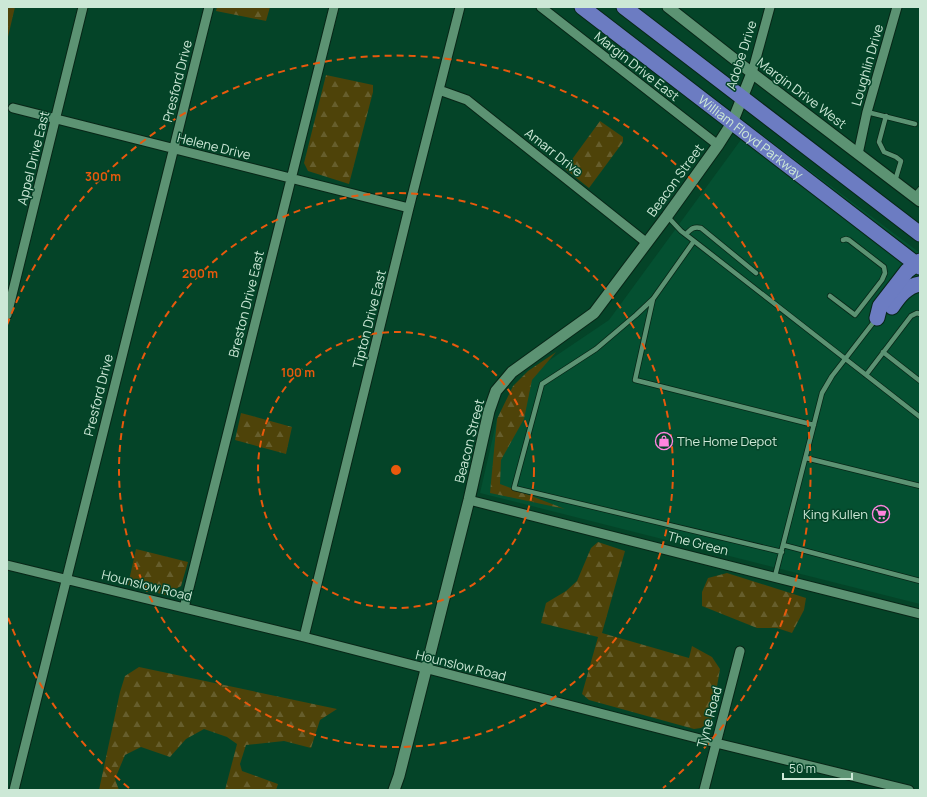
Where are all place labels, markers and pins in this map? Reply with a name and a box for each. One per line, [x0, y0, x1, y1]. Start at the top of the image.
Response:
shop icon: The Home Depot [654, 431, 674, 451]
place label: The Home Depot [677, 432, 777, 450]
centre of rings [389, 463, 403, 477]
supermarket icon: King Kullen [871, 504, 891, 524]
place label: King Kullen [803, 505, 868, 523]

